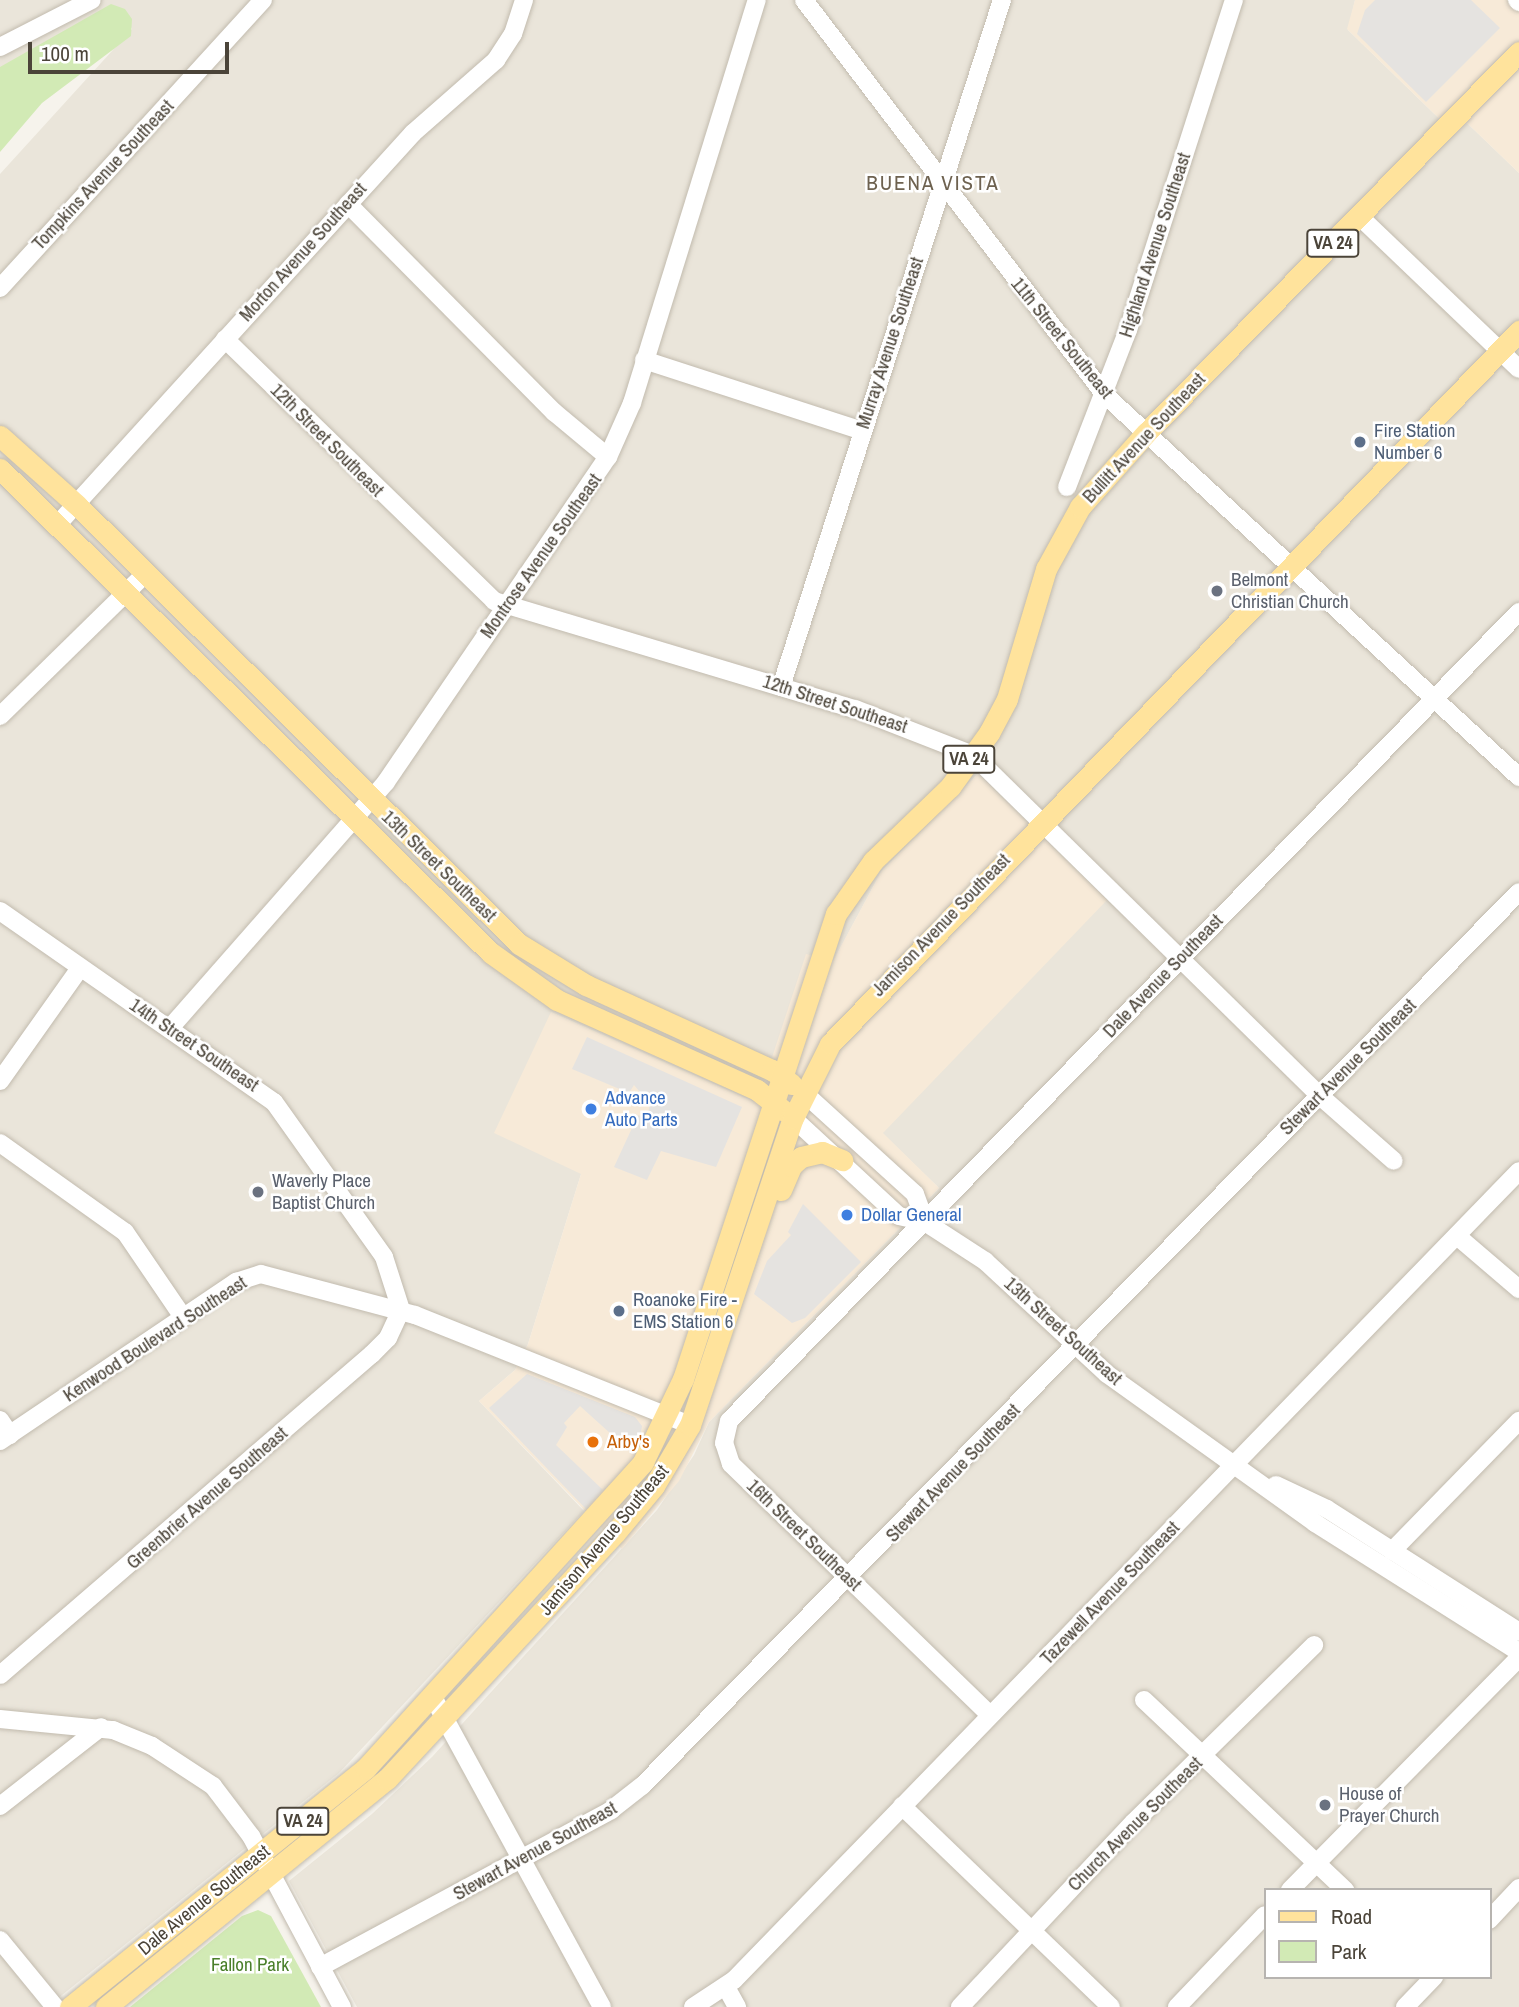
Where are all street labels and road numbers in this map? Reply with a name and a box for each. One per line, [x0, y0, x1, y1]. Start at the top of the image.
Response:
street label: Tompkins Avenue Southeast [27, 95, 179, 255]
street label: Highland Avenue Southeast [1114, 149, 1196, 341]
street label: Morton Avenue Southeast [234, 178, 372, 326]
road number: VA 24 [1305, 229, 1361, 258]
street label: Murray Avenue Southeast [851, 254, 929, 432]
street label: 11th Street Southeast [1006, 273, 1118, 403]
street label: Bullitt Avenue Southeast [1078, 368, 1210, 508]
street label: 12th Street Southeast [266, 379, 388, 501]
street label: Montrose Avenue Southeast [475, 469, 607, 643]
street label: 12th Street Southeast [760, 670, 910, 738]
road number: VA 24 [941, 744, 997, 774]
street label: 13th Street Southeast [377, 805, 501, 927]
street label: Jamison Avenue Southeast [867, 849, 1015, 1001]
street label: Dale Avenue Southeast [1098, 909, 1228, 1043]
street label: 14th Street Southeast [125, 993, 263, 1097]
street label: Stewart Avenue Southeast [1275, 994, 1421, 1140]
street label: Kenwood Boulevard Southeast [59, 1271, 251, 1407]
street label: 13th Street Southeast [999, 1272, 1127, 1390]
street label: Stewart Avenue Southeast [881, 1399, 1025, 1547]
street label: Greenbrier Avenue Southeast [122, 1422, 292, 1574]
street label: Jamison Avenue Southeast [534, 1460, 674, 1620]
street label: 16th Street Southeast [742, 1474, 866, 1596]
street label: Tazewell Avenue Southeast [1035, 1516, 1185, 1670]
street label: Church Avenue Southeast [1063, 1752, 1207, 1896]
street label: Stewart Avenue Southeast [449, 1796, 621, 1906]
road number: VA 24 [275, 1807, 331, 1836]
street label: Dale Avenue Southeast [133, 1840, 275, 1960]

